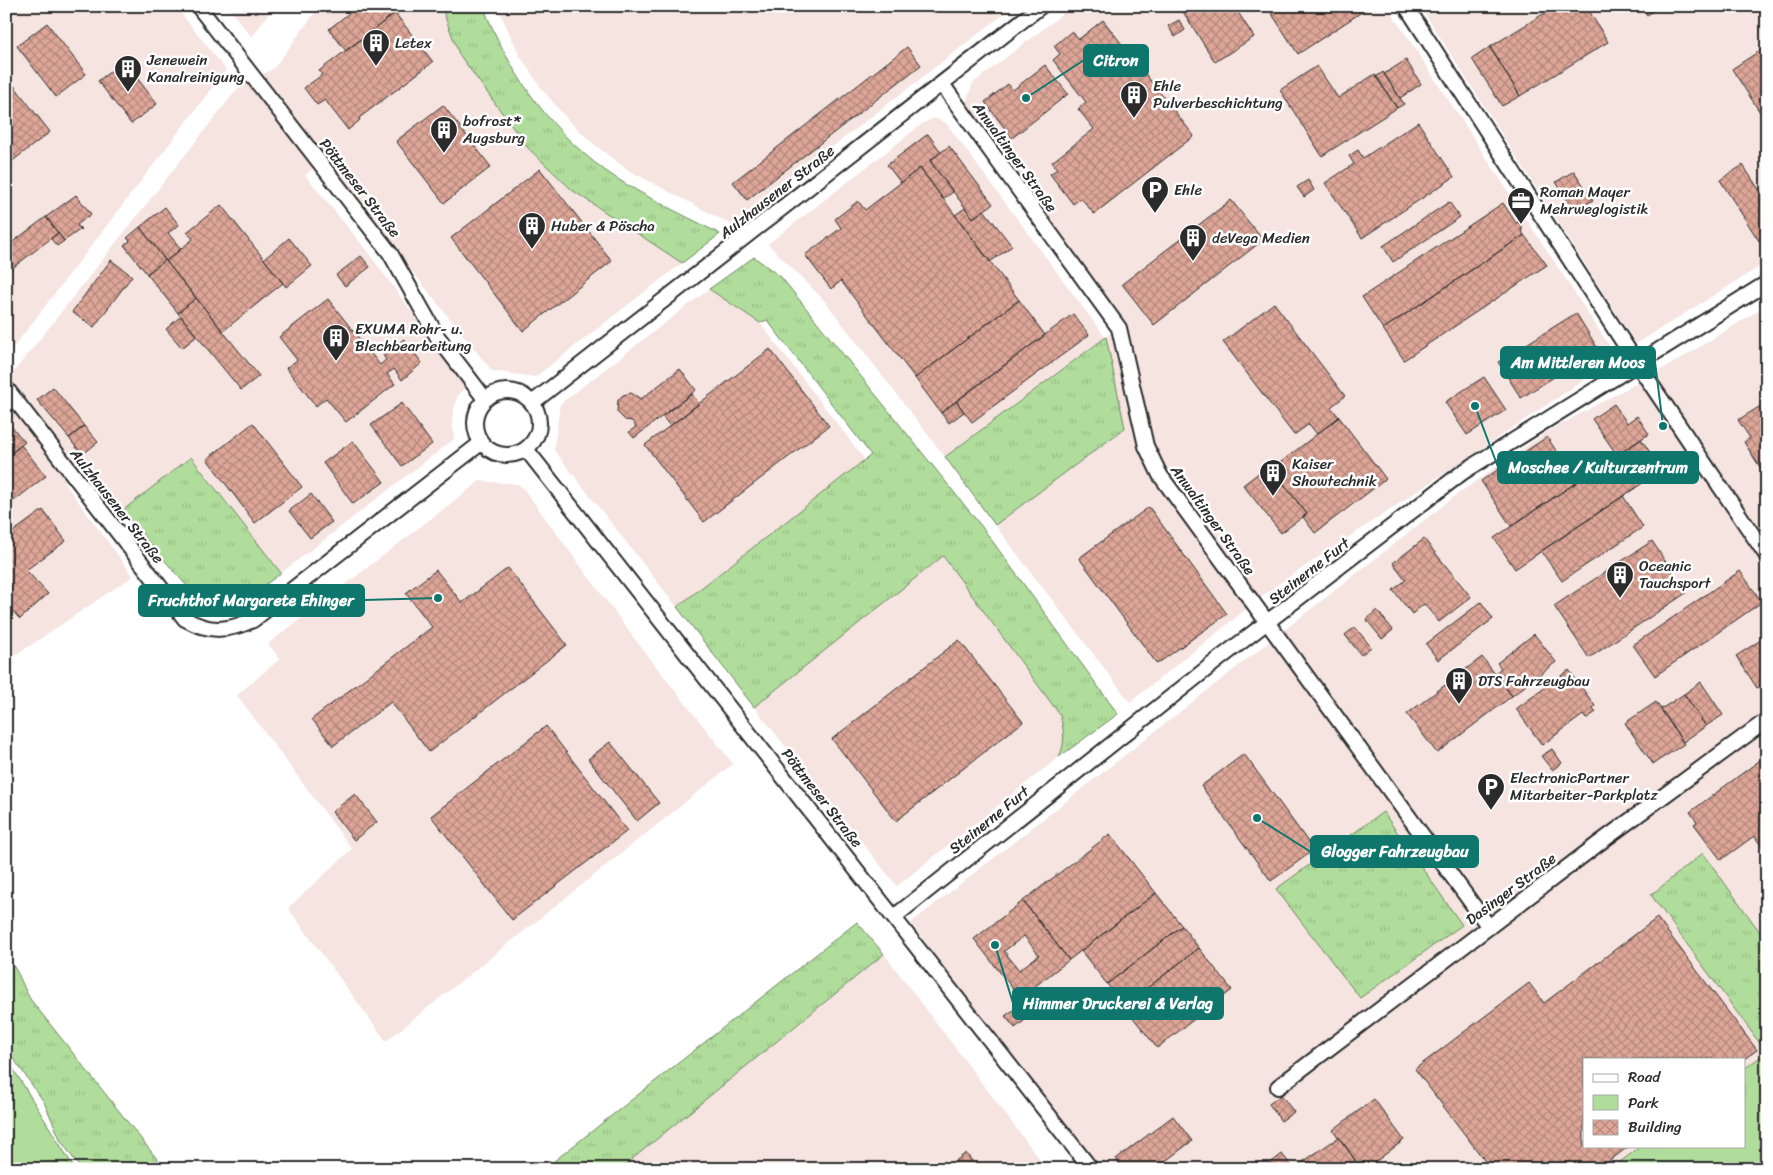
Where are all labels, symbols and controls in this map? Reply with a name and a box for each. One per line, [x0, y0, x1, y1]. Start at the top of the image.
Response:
building icon: Letex [361, 28, 391, 67]
place label: Letex [395, 30, 432, 56]
callout: Citron [1084, 45, 1148, 76]
text: Citron [1093, 46, 1139, 75]
place label: Jenewein Kanalreinigung [146, 47, 245, 90]
building icon: Jenewein Kanalreinigung [113, 54, 143, 93]
place label: Ehle Pulverbeschichtung [1153, 73, 1283, 116]
building icon: Ehle Pulverbeschichtung [1119, 80, 1149, 119]
street label: Anwaltinger Straße [965, 95, 1064, 218]
place label: bofrost* Augsburg [462, 108, 526, 151]
building icon: bofrost* Augsburg [429, 115, 459, 154]
street label: Pöttmeser Straße [313, 132, 408, 244]
street label: Aulzhausener Straße [713, 138, 841, 246]
parking icon: Ehle [1140, 175, 1170, 214]
place label: Ehle [1174, 177, 1202, 203]
place label: Roman Mayer Mehrweglogistik [1540, 179, 1649, 222]
office icon: Roman Mayer Mehrweglogistik [1506, 186, 1536, 225]
building icon: Huber & Pöscha [517, 211, 547, 250]
place label: Huber & Pöscha [551, 213, 655, 239]
building icon: deVega Medien [1178, 223, 1208, 262]
place label: deVega Medien [1212, 225, 1310, 251]
place label: EXUMA Rohr- u. Blechbearbeitung [355, 316, 472, 359]
building icon: EXUMA Rohr- u. Blechbearbeitung [321, 323, 351, 362]
callout: Am Mittleren Moos [1501, 347, 1655, 378]
text: Am Mittleren Moos [1510, 348, 1646, 377]
street label: Aulzhausener Straße [63, 442, 171, 570]
place label: Kaiser Showtechnik [1292, 451, 1378, 494]
callout: Moschee / Kulturzentrum [1498, 452, 1698, 483]
text: Moschee / Kulturzentrum [1507, 453, 1688, 482]
street label: Anwaltinger Straße [1163, 458, 1262, 581]
building icon: Kaiser Showtechnik [1258, 458, 1288, 497]
street label: Steinerne Furt [1263, 530, 1356, 611]
place label: Oceanic Tauchsport [1639, 553, 1712, 596]
building icon: Oceanic Tauchsport [1605, 560, 1635, 599]
callout: Fruchthof Margarete Ehinger [139, 585, 364, 616]
text: Fruchthof Margarete Ehinger [147, 586, 355, 615]
building icon: DTS Fahrzeugbau [1444, 666, 1474, 705]
place label: DTS Fahrzeugbau [1478, 668, 1590, 694]
street label: Pöttmeser Straße [775, 742, 870, 854]
place label: ElectronicPartner Mitarbeiter-Parkplatz [1510, 765, 1658, 808]
parking icon: ElectronicPartner Mitarbeiter-Parkplatz [1476, 772, 1506, 811]
street label: Steinerne Furt [943, 779, 1036, 861]
callout: Glogger Fahrzeugbau [1311, 836, 1478, 867]
text: Glogger Fahrzeugbau [1320, 837, 1469, 866]
street label: Dasinger Straße [1460, 846, 1562, 932]
callout: Himmer Druckerei & Verlag [1013, 988, 1223, 1019]
text: Himmer Druckerei & Verlag [1022, 989, 1213, 1018]
legend [1583, 1058, 1746, 1148]
text: Road [1628, 1064, 1661, 1090]
text: Park [1628, 1090, 1659, 1116]
text: Building [1628, 1114, 1682, 1140]

